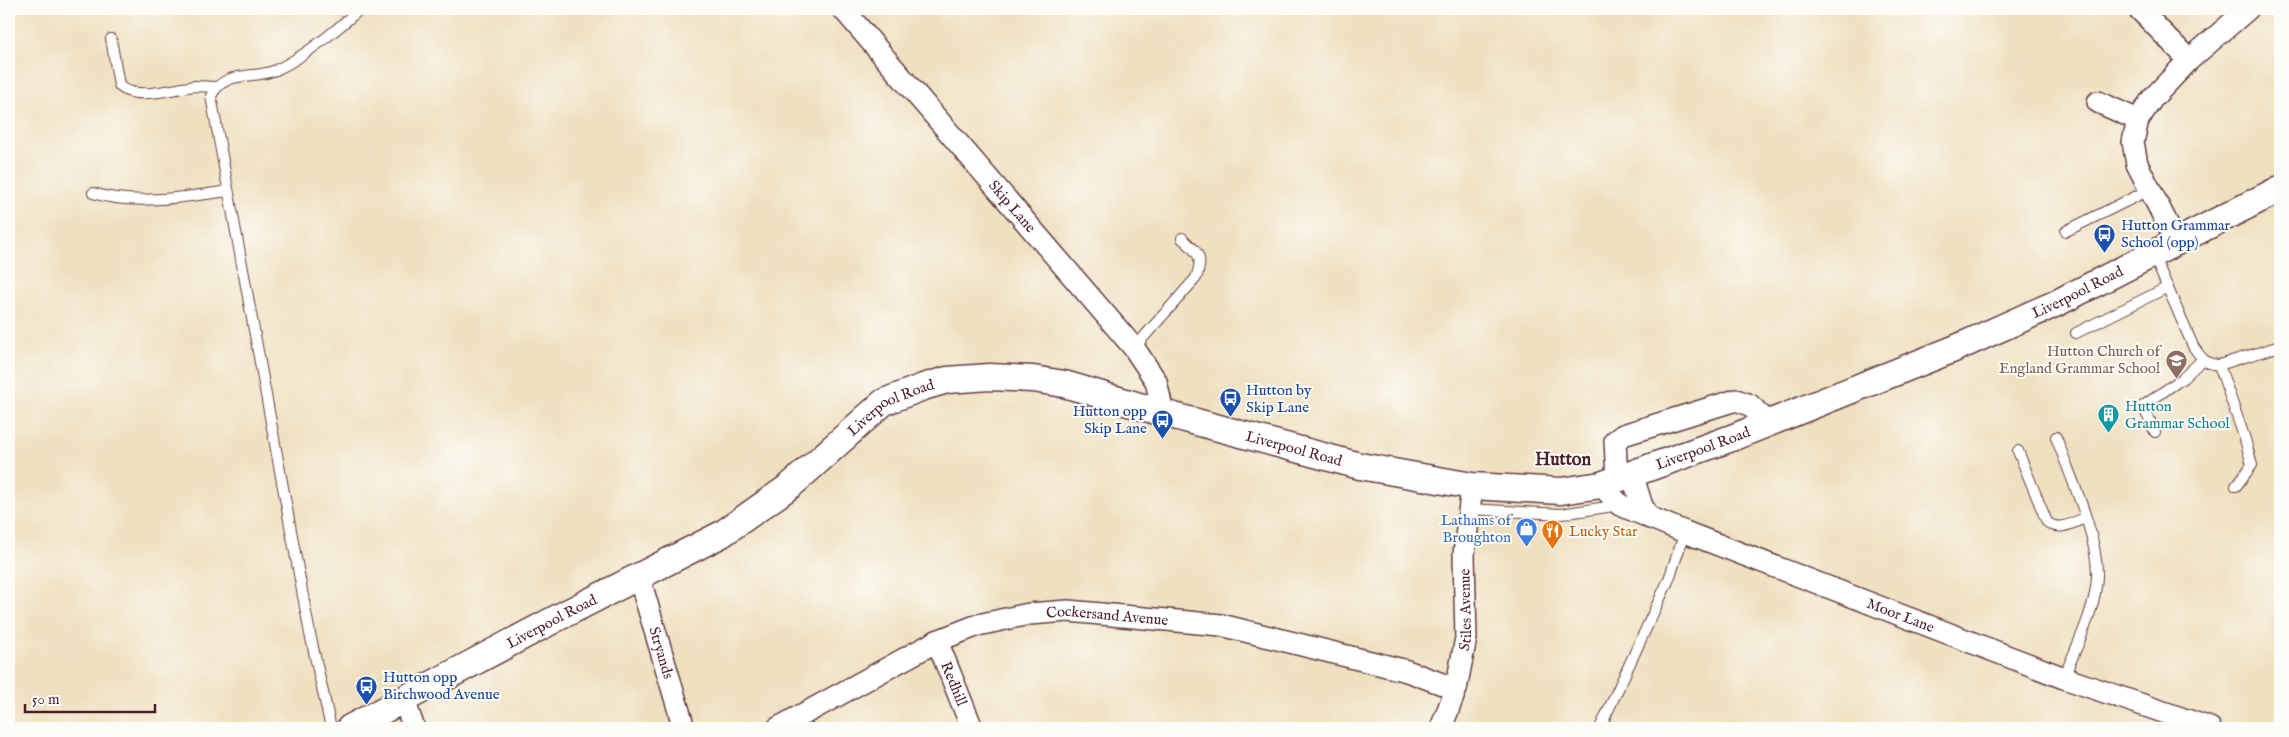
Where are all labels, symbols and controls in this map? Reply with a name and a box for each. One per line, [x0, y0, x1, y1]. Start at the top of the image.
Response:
street label: Skip Lane [985, 176, 1040, 237]
place label: Hutton Grammar School (opp) [2121, 216, 2231, 252]
bus stop icon: Hutton Grammar School (opp) [2093, 222, 2117, 253]
street label: Liverpool Road [2029, 261, 2127, 322]
place label: Hutton Church of England Grammar School [1999, 342, 2163, 378]
school or university icon: Hutton Church of England Grammar School [2164, 348, 2188, 379]
street label: Liverpool Road [843, 375, 937, 440]
place label: Hutton by Skip Lane [1246, 381, 1312, 417]
bus stop icon: Hutton by Skip Lane [1218, 387, 1242, 418]
place label: Hutton Grammar School [2125, 397, 2231, 433]
place label: Hutton opp Skip Lane [1073, 402, 1147, 438]
building icon: Hutton Grammar School [2097, 403, 2121, 434]
bus stop icon: Hutton opp Skip Lane [1151, 408, 1175, 439]
street label: Liverpool Road [1653, 422, 1754, 474]
street label: Liverpool Road [1244, 426, 1345, 471]
district label: Hutton [1535, 449, 1591, 472]
place label: Lathams of Broughton [1441, 511, 1514, 547]
shop icon: Lathams of Broughton [1515, 517, 1539, 548]
restaurant icon: Lucky Star [1541, 519, 1565, 550]
place label: Lucky Star [1569, 522, 1638, 541]
street label: Stiles Avenue [1454, 568, 1475, 652]
street label: Liverpool Road [503, 590, 601, 653]
street label: Moor Lane [1864, 593, 1937, 637]
street label: Cockersand Avenue [1046, 601, 1169, 630]
street label: Stryands [645, 624, 678, 681]
street label: Redhill [937, 659, 972, 710]
place label: Hutton opp Birchwood Avenue [383, 668, 500, 704]
bus stop icon: Hutton opp Birchwood Avenue [355, 674, 379, 705]
scale bar [25, 682, 155, 714]
text: 50 m [32, 690, 60, 709]

